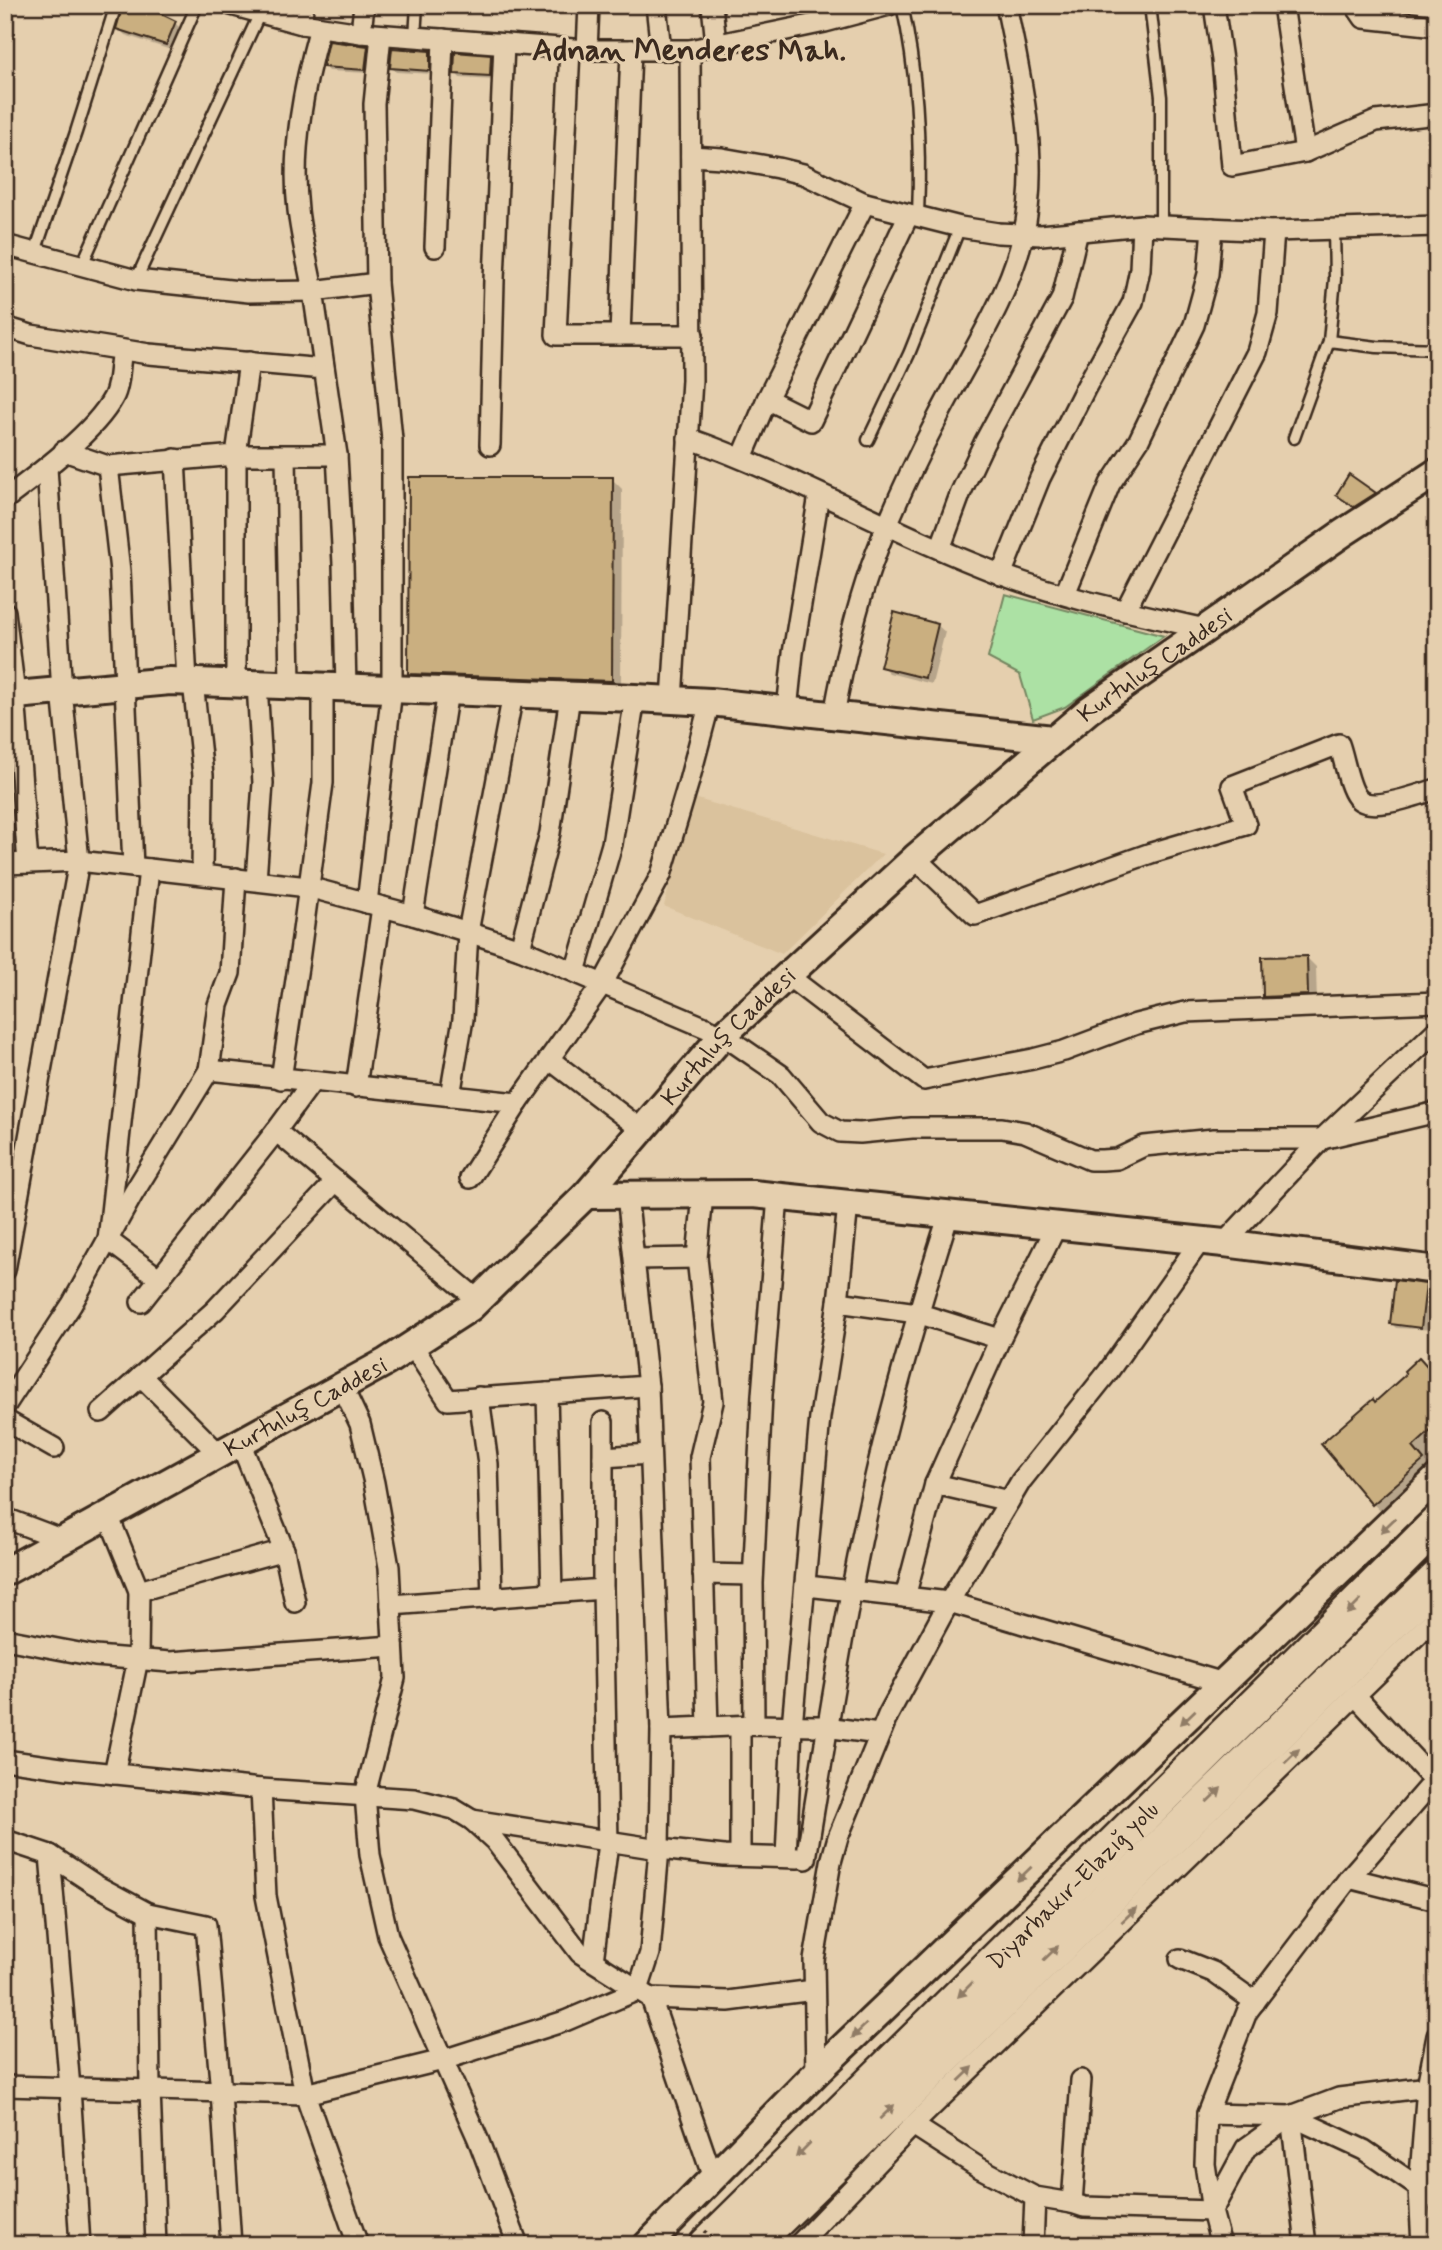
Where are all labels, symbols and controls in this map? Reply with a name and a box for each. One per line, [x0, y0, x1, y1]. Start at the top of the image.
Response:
district label: Adnan Menderes Mah. [532, 30, 846, 72]
street label: Kurtuluş Caddesi [1072, 601, 1239, 730]
street label: Kurtuluş Caddesi [655, 961, 803, 1113]
street label: Kurtuluş Caddesi [219, 1350, 393, 1465]
one-way arrow [1379, 1517, 1396, 1534]
one-way arrow [1346, 1599, 1362, 1615]
one-way arrow [1180, 1709, 1197, 1725]
one-way arrow [1283, 1749, 1300, 1765]
one-way arrow [1205, 1787, 1222, 1803]
street label: Diyarbakır-Elazığ yolu [981, 1795, 1166, 1977]
one-way arrow [1016, 1866, 1033, 1882]
one-way arrow [1121, 1907, 1138, 1924]
one-way arrow [1042, 1945, 1059, 1962]
one-way arrow [957, 1982, 974, 1998]
one-way arrow [851, 2023, 868, 2040]
one-way arrow [958, 2066, 975, 2083]
one-way arrow [879, 2103, 896, 2120]
one-way arrow [795, 2142, 812, 2159]

